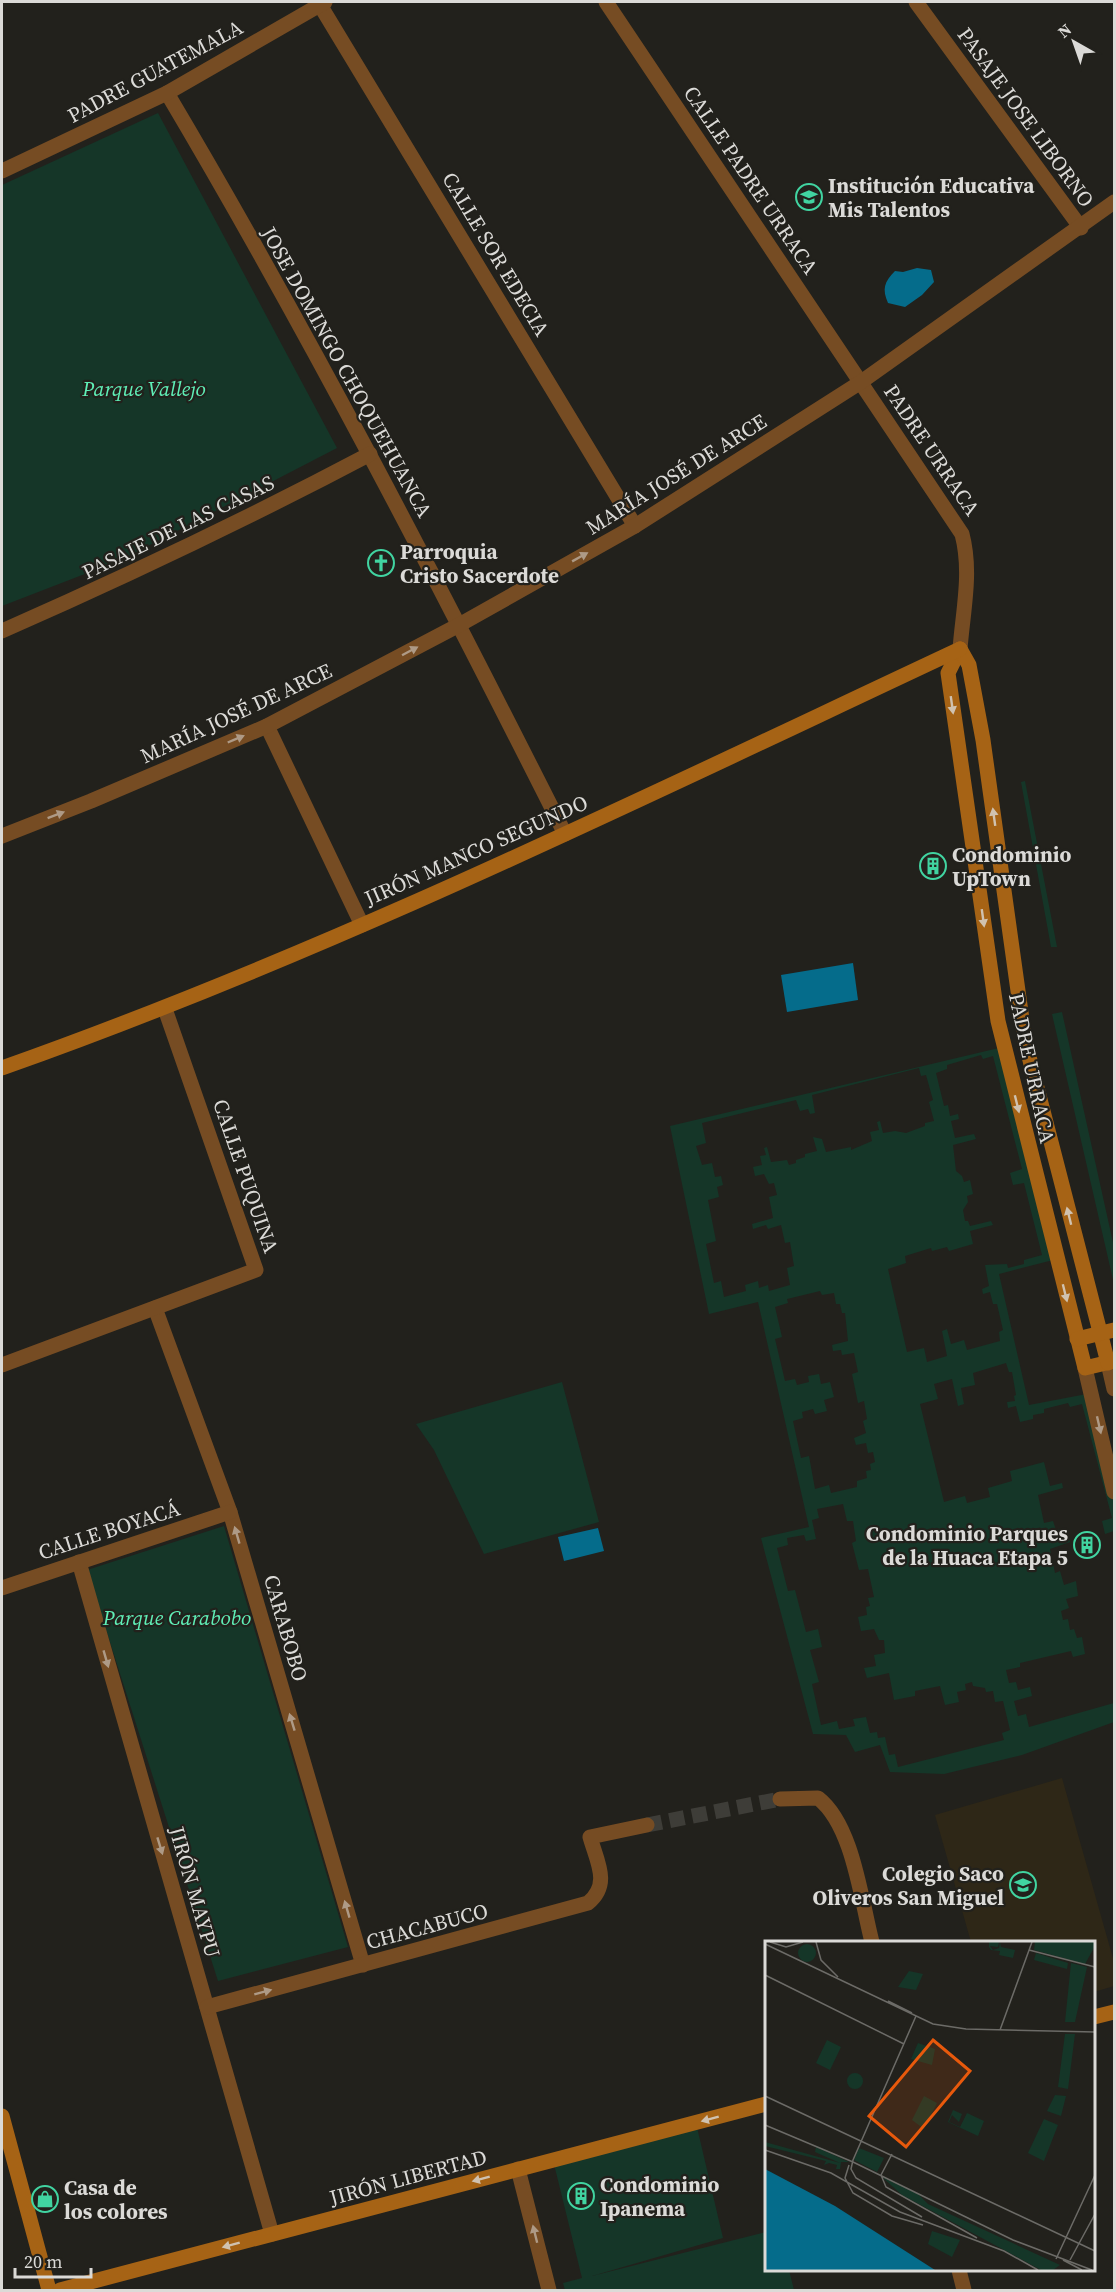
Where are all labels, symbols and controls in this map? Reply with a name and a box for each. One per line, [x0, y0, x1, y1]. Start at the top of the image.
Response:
street label: PADRE GUATEMALA [62, 12, 248, 130]
north arrow [1044, 12, 1104, 72]
street label: PASAJE JOSE LIBORNO [952, 22, 1100, 212]
street label: CALLE PADRE URRACA [677, 80, 825, 280]
street label: CALLE SOR EDECIA [435, 166, 557, 342]
place label: Institución Educativa Mis Talentos [828, 171, 1035, 224]
school or university icon: Institución Educativa Mis Talentos [794, 182, 824, 212]
street label: JOSE DOMINGO CHOQUEHUANCA [254, 220, 439, 523]
park label: Parque Vallejo [81, 374, 206, 403]
street label: PADRE URRACA [877, 378, 987, 522]
street label: MARÍA JOSÉ DE ARCE [580, 407, 772, 541]
street label: PASAJE DE LAS CASAS [77, 468, 279, 586]
place label: Parroquia Cristo Sacerdote [400, 537, 559, 590]
church icon: Parroquia Cristo Sacerdote [366, 548, 396, 578]
one-way arrow [572, 552, 589, 562]
one-way arrow [401, 646, 418, 656]
street label: MARÍA JOSÉ DE ARCE [135, 656, 337, 770]
one-way arrow [947, 695, 956, 714]
one-way arrow [227, 734, 245, 743]
street label: JIRÓN MANCO SEGUNDO [359, 788, 592, 913]
one-way arrow [990, 807, 999, 826]
one-way arrow [47, 809, 65, 819]
place label: Condominio UpTown [952, 840, 1071, 893]
building icon: Condominio UpTown [918, 851, 948, 881]
one-way arrow [979, 909, 988, 928]
street label: PADRE URRACA [1002, 990, 1062, 1146]
street label: CALLE PUQUINA [206, 1095, 286, 1257]
one-way arrow [1013, 1095, 1023, 1113]
one-way arrow [1064, 1207, 1074, 1225]
one-way arrow [1061, 1284, 1071, 1302]
one-way arrow [1095, 1416, 1104, 1435]
street label: CALLE BOYACÁ [34, 1493, 184, 1567]
place label: Condominio Parques de la Huaca Etapa 5 [866, 1519, 1068, 1572]
one-way arrow [232, 1526, 241, 1544]
building icon: Condominio Parques de la Huaca Etapa 5 [1072, 1530, 1102, 1560]
street label: CARABOBO [257, 1571, 315, 1685]
park label: Parque Carabobo [102, 1603, 251, 1632]
one-way arrow [102, 1650, 111, 1668]
one-way arrow [287, 1713, 296, 1731]
street label: JIRÓN MAYPU [162, 1822, 228, 1961]
one-way arrow [156, 1837, 165, 1855]
place label: Colegio Saco Oliveros San Miguel [813, 1859, 1004, 1912]
school or university icon: Colegio Saco Oliveros San Miguel [1008, 1870, 1038, 1900]
street label: CHACABUCO [363, 1896, 491, 1956]
one-way arrow [342, 1900, 351, 1918]
inset map [765, 1941, 1095, 2271]
one-way arrow [254, 1987, 272, 1996]
one-way arrow [701, 2115, 719, 2124]
street label: JIRÓN LIBERTAD [325, 2142, 490, 2212]
place label: Condominio Ipanema [600, 2170, 719, 2223]
place label: Casa de los colores [64, 2173, 168, 2226]
one-way arrow [472, 2175, 490, 2184]
building icon: Condominio Ipanema [566, 2181, 596, 2211]
shop icon: Casa de los colores [30, 2184, 60, 2214]
one-way arrow [529, 2225, 539, 2243]
scale bar [15, 2241, 92, 2279]
one-way arrow [222, 2241, 240, 2250]
text: 20 m [24, 2249, 62, 2274]

